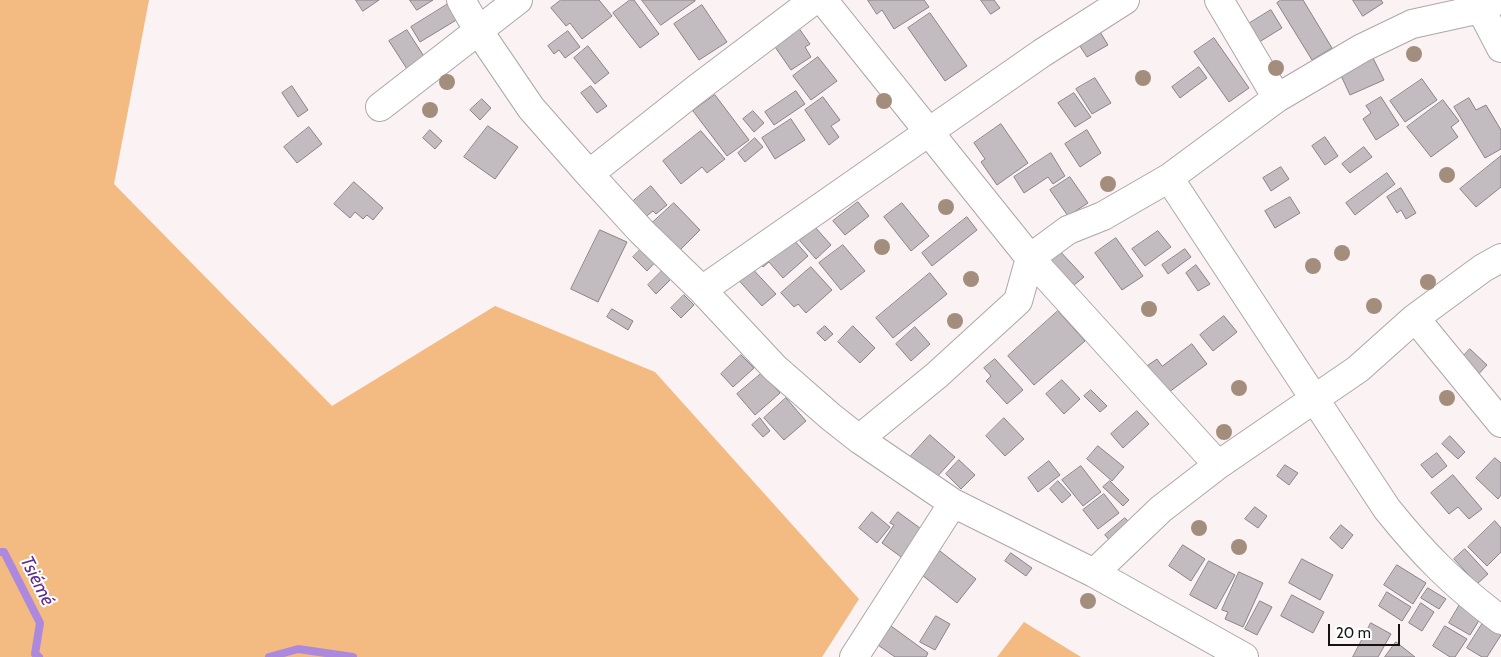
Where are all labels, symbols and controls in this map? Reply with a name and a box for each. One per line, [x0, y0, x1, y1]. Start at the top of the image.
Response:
water label: Tsiémé [15, 552, 59, 610]
scale bar [1331, 614, 1404, 646]
text: 20 m [1336, 624, 1371, 642]

